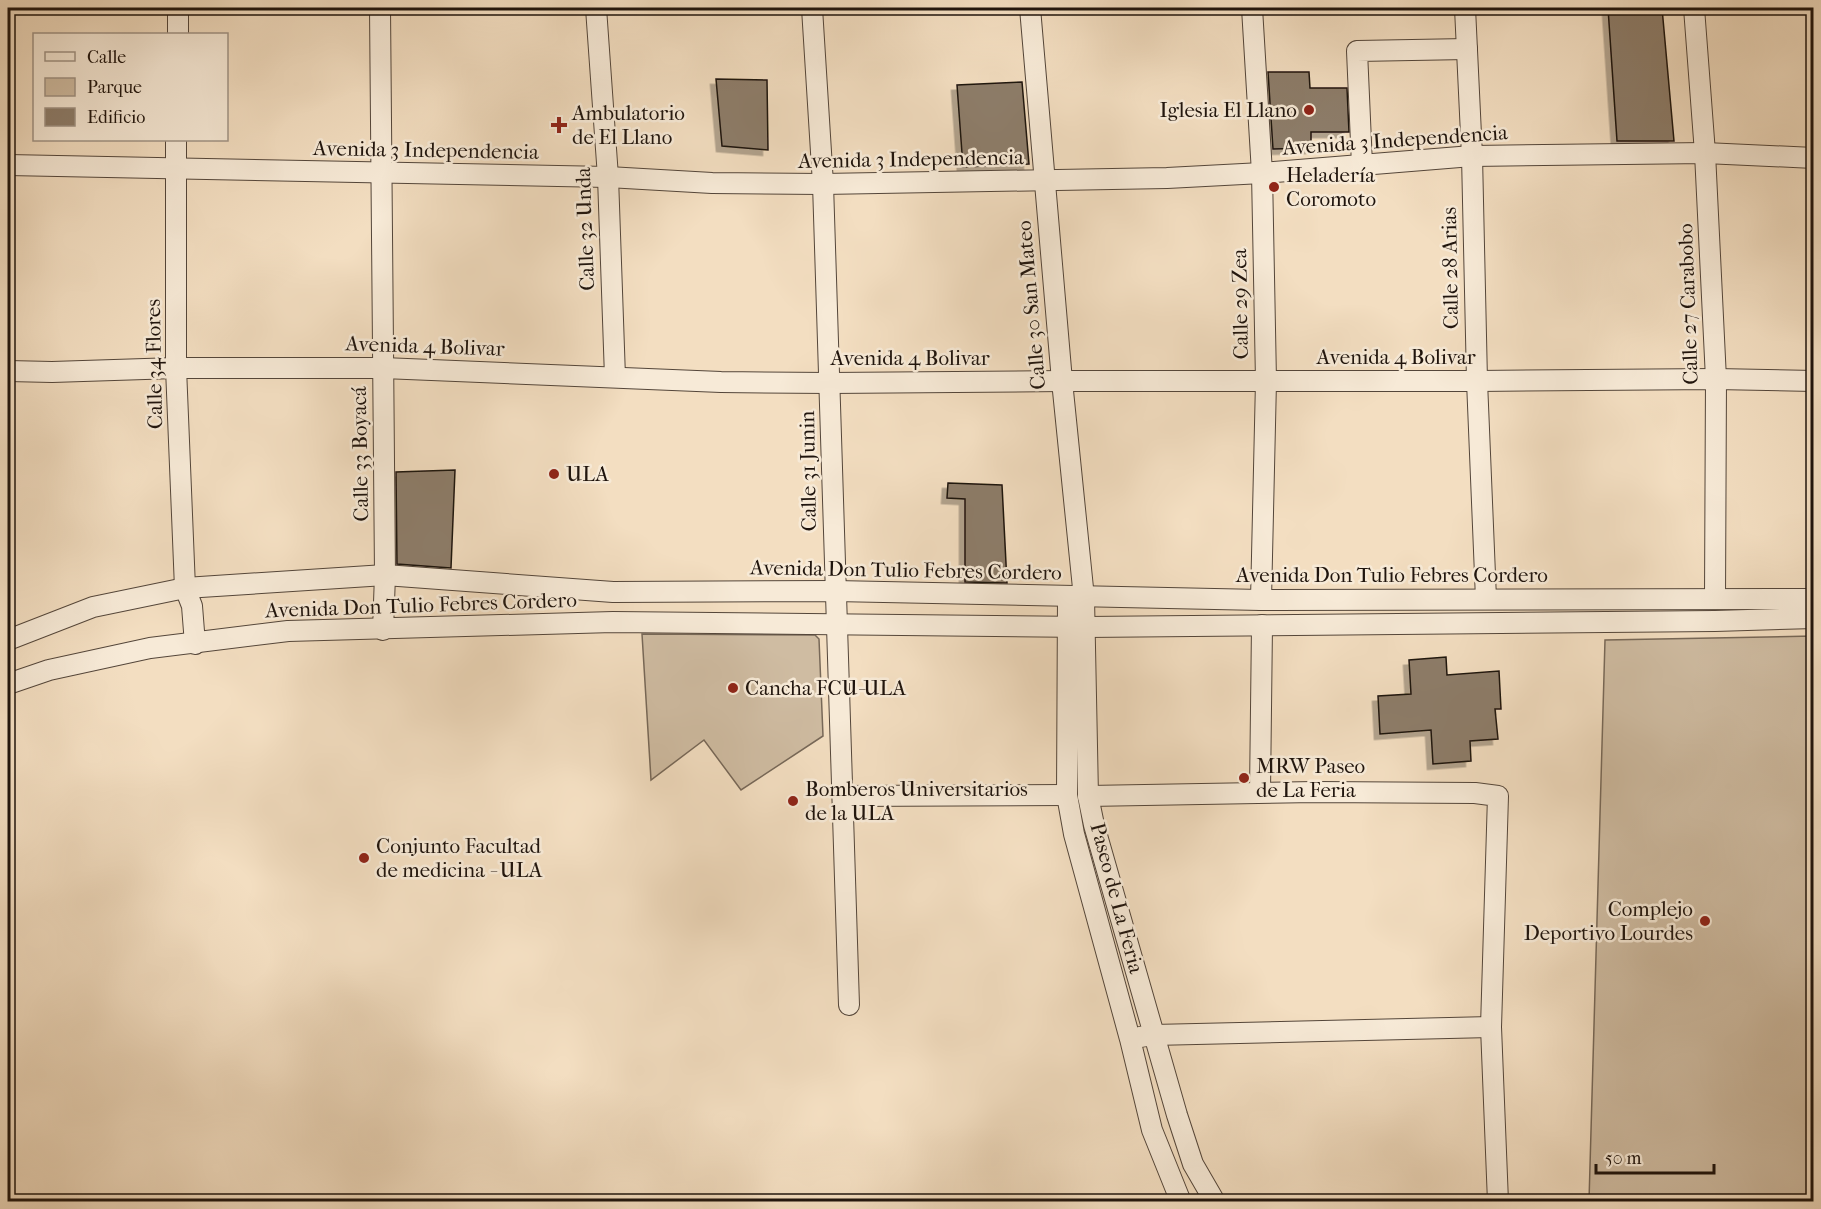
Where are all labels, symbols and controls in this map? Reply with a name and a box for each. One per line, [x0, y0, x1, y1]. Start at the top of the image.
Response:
legend [33, 33, 228, 141]
text: Calle [87, 47, 126, 68]
text: Parque [87, 77, 142, 98]
place label: Iglesia El Llano [1159, 98, 1297, 122]
place label: Ambulatorio de El Llano [571, 101, 685, 149]
marker: Iglesia El Llano [1302, 103, 1316, 117]
text: Edificio [87, 107, 145, 128]
marker: Ambulatorio de El Llano [550, 116, 568, 134]
street label: Avenida 3 Independencia [1281, 120, 1509, 160]
street label: Avenida 3 Independencia [312, 136, 539, 164]
street label: Avenida 3 Independencia [797, 145, 1024, 173]
place label: Heladería Coromoto [1286, 163, 1376, 211]
street label: Calle 32 Unda [571, 166, 599, 291]
marker: Heladería Coromoto [1267, 180, 1281, 194]
street label: Calle 28 Arias [1437, 206, 1463, 329]
street label: Calle 30 San Mateo [1012, 219, 1050, 391]
street label: Calle 27 Carabobo [1673, 223, 1703, 385]
street label: Calle 29 Zea [1227, 248, 1253, 360]
street label: Calle 34 Flores [141, 298, 167, 429]
street label: Avenida 4 Bolivar [344, 331, 505, 361]
street label: Avenida 4 Bolivar [1315, 345, 1476, 369]
street label: Avenida 4 Bolivar [829, 346, 990, 370]
street label: Calle 33 Boyacá [347, 386, 373, 522]
street label: Calle 31 Junin [795, 410, 821, 532]
place label: ULA [566, 462, 609, 486]
marker: ULA [547, 467, 561, 481]
street label: Avenida Don Tulio Febres Cordero [749, 555, 1062, 585]
street label: Avenida Don Tulio Febres Cordero [1235, 563, 1548, 587]
street label: Avenida Don Tulio Febres Cordero [264, 588, 577, 622]
place label: Cancha FCU-ULA [745, 676, 907, 700]
marker: Cancha FCU-ULA [726, 681, 740, 695]
place label: MRW Paseo de La Feria [1256, 754, 1365, 802]
marker: MRW Paseo de La Feria [1237, 771, 1251, 785]
place label: Bomberos Universitarios de la ULA [805, 777, 1028, 825]
marker: Bomberos Universitarios de la ULA [786, 794, 800, 808]
street label: Paseo de La Feria [1085, 820, 1149, 976]
place label: Conjunto Facultad de medicina - ULA [376, 834, 543, 882]
marker: Conjunto Facultad de medicina - ULA [357, 851, 371, 865]
place label: Complejo Deportivo Lourdes [1524, 897, 1693, 945]
marker: Complejo Deportivo Lourdes [1698, 914, 1712, 928]
scale bar [1596, 1137, 1714, 1175]
text: 50 m [1605, 1148, 1642, 1169]

